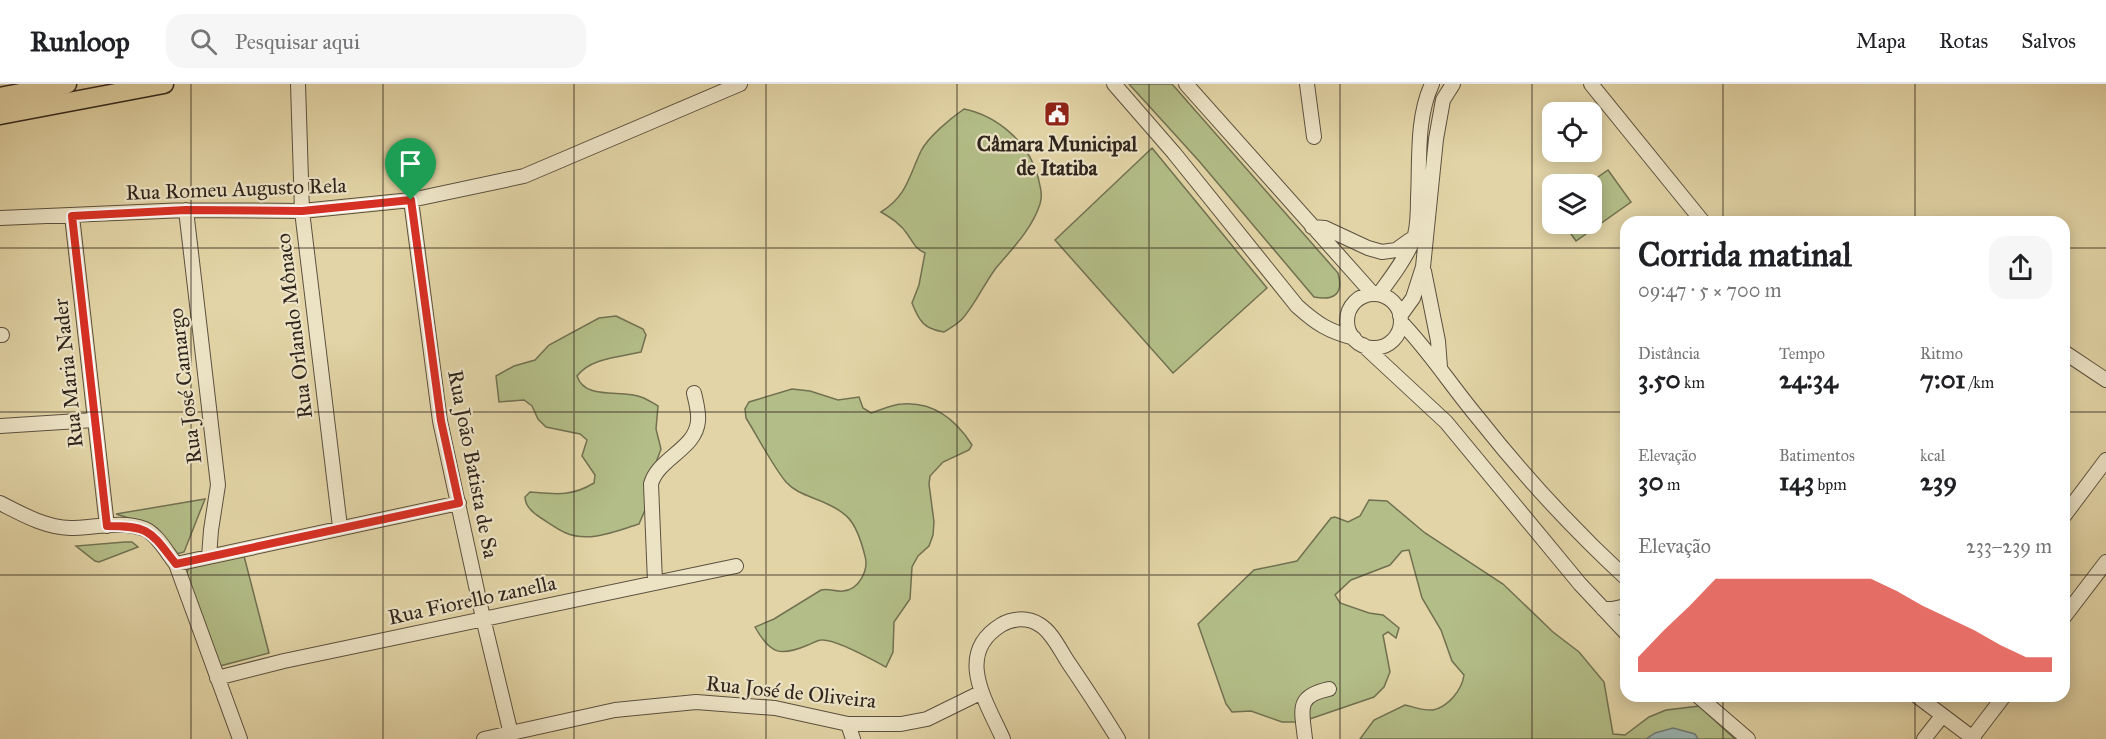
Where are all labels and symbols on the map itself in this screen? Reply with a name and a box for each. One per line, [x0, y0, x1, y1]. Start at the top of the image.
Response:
public building icon: Câmara Municipal de Itatiba [1042, 99, 1072, 129]
place label: Câmara Municipal de Itatiba [977, 131, 1138, 181]
pin [385, 138, 436, 200]
street label: Rua Romeu Augusto Rela [125, 172, 347, 206]
street label: Rua Orlando Mônaco [270, 232, 318, 420]
street label: Rua Maria Nader [47, 297, 89, 449]
street label: Rua José Camargo [162, 306, 207, 466]
street label: Rua João Batista de Sa [442, 368, 504, 561]
street label: Rua Fiorello zanella [386, 569, 559, 631]
street label: Rua José de Oliveira [705, 670, 878, 714]

